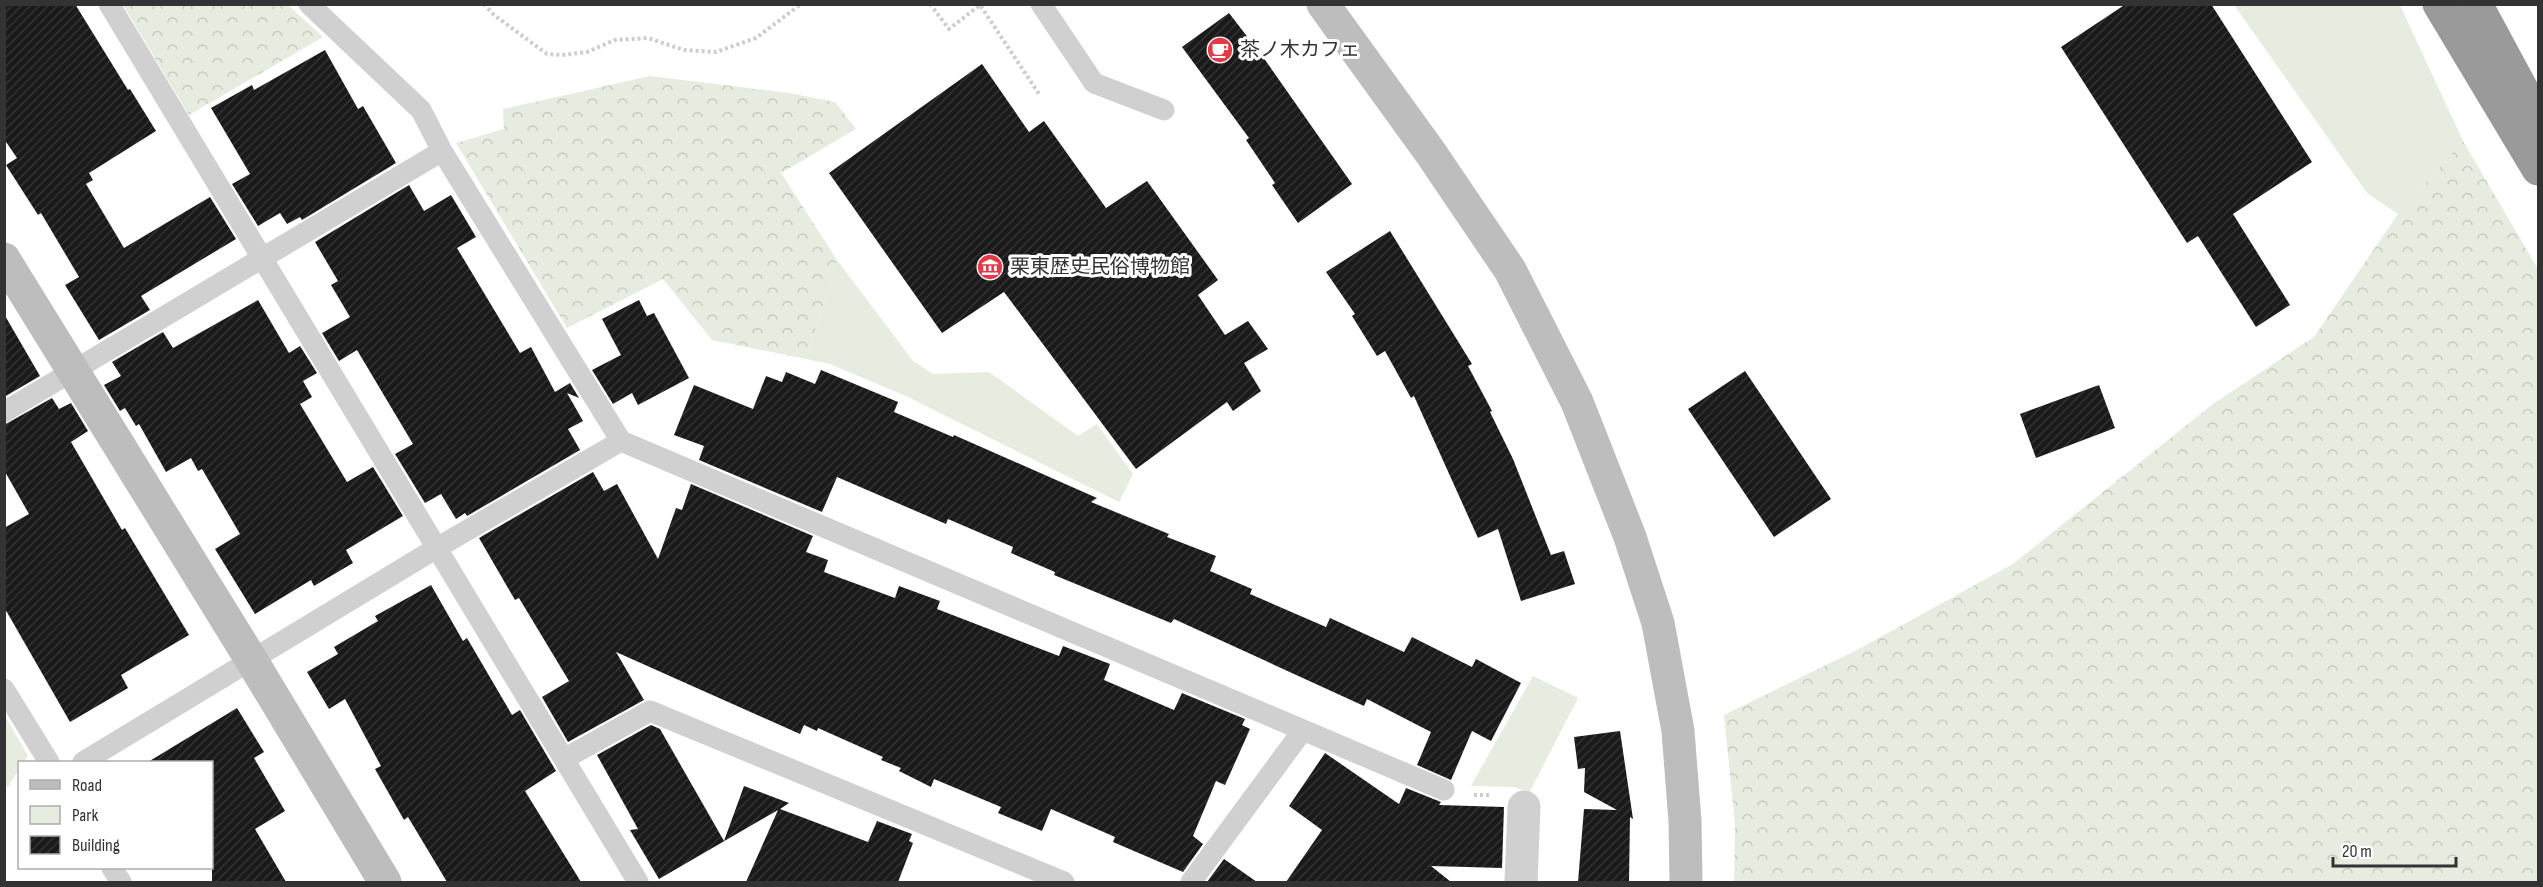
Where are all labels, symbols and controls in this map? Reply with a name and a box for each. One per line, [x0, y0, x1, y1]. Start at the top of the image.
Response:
cafe icon: 茶ノ木カフェ [1205, 35, 1235, 65]
place label: 茶ノ木カフェ [1240, 38, 1360, 62]
museum icon: 栗東歴史民俗博物館 [975, 252, 1005, 282]
place label: 栗東歴史民俗博物館 [1010, 255, 1190, 279]
legend [18, 761, 213, 869]
text: Road [72, 775, 102, 796]
text: Park [72, 805, 98, 826]
scale bar [2333, 830, 2456, 868]
text: Building [72, 835, 120, 856]
text: 20 m [2342, 841, 2372, 862]

